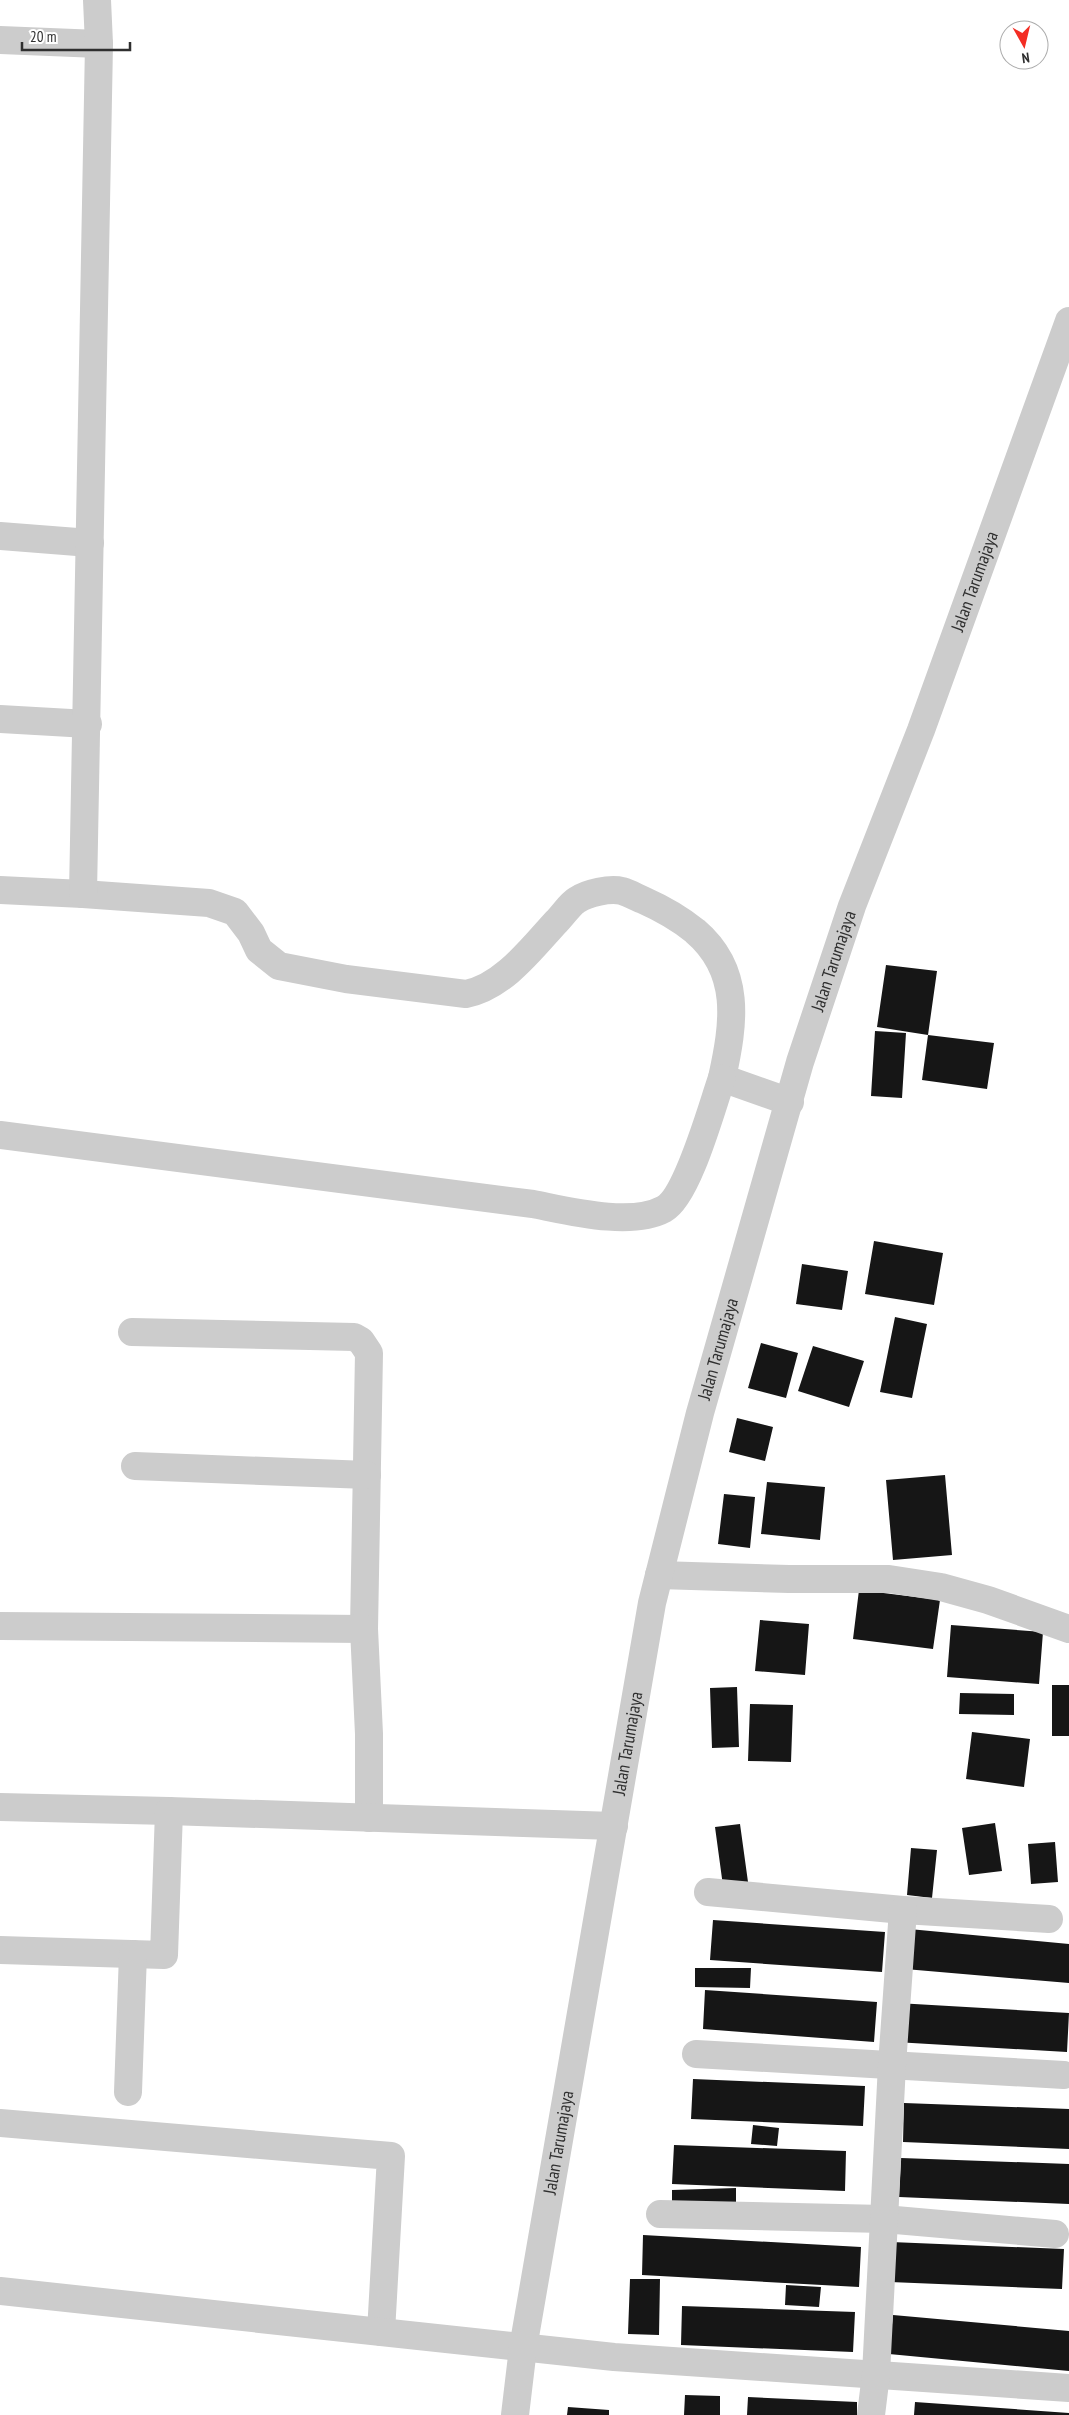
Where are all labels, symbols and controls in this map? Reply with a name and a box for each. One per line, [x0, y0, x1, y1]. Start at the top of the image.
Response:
scale bar [22, 20, 130, 52]
north arrow [999, 20, 1049, 70]
text: 20 m [30, 27, 56, 46]
text: N [1021, 48, 1031, 67]
street label: Jalan Tarumajaya [945, 528, 1003, 635]
street label: Jalan Tarumajaya [805, 908, 861, 1015]
street label: Jalan Tarumajaya [692, 1295, 743, 1403]
street label: Jalan Tarumajaya [607, 1690, 647, 1798]
street label: Jalan Tarumajaya [538, 2089, 578, 2197]

